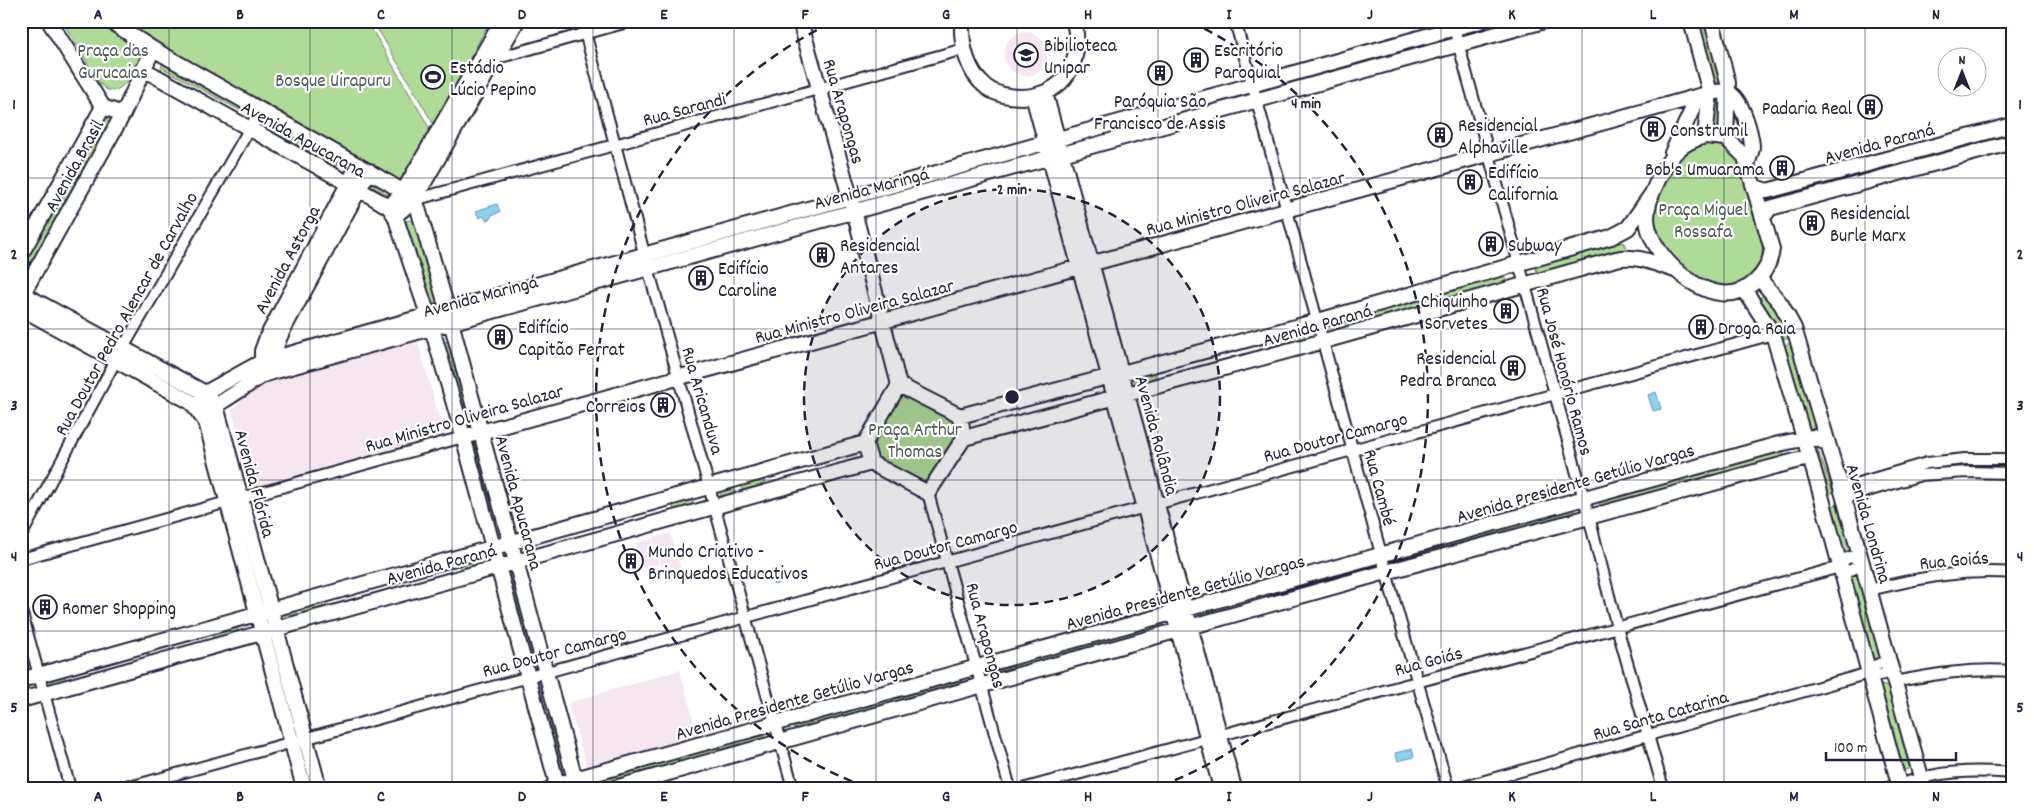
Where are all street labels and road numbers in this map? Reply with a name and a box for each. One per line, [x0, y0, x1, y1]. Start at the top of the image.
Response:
street label: Rua Arapongas [814, 56, 870, 168]
street label: Rua Sarandi [640, 87, 730, 135]
street label: Avenida Apucarana [235, 96, 370, 187]
street label: Avenida Brasil [40, 115, 113, 218]
street label: Avenida Paraná [1822, 118, 1938, 173]
street label: Avenida Maringá [811, 162, 933, 219]
street label: Rua Ministro Oliveira Salazar [1143, 166, 1349, 245]
street label: Rua Doutor Pedro Alencar de Carvalho [50, 188, 207, 442]
street label: Avenida Astorga [249, 201, 330, 320]
street label: Avenida Maringá [420, 270, 542, 327]
street label: Rua Ministro Oliveira Salazar [752, 274, 958, 353]
street label: Rua José Honório Ramos [1527, 285, 1598, 459]
street label: Avenida Paraná [1260, 299, 1376, 356]
street label: Rua Aricanduva [672, 344, 729, 459]
street label: Avenida Rolândia [1126, 373, 1184, 500]
street label: Rua Ministro Oliveira Salazar [363, 379, 567, 462]
street label: Rua Doutor Camargo [1261, 407, 1411, 472]
street label: Avenida Flórida [225, 427, 280, 542]
street label: Avenida Apucarana [486, 432, 548, 574]
street label: Avenida Presidente Getúlio Vargas [1454, 438, 1698, 532]
street label: Rua Cambé [1354, 447, 1401, 529]
street label: Avenida Londrina [1837, 461, 1897, 588]
street label: Rua Doutor Camargo [871, 515, 1021, 580]
street label: Avenida Paraná [384, 539, 500, 594]
street label: Rua Goiás [1918, 546, 1990, 579]
street label: Avenida Presidente Getúlio Vargas [1063, 549, 1309, 639]
street label: Rua Arapongas [957, 580, 1011, 692]
street label: Rua Doutor Camargo [480, 622, 630, 687]
street label: Rua Goiás [1392, 641, 1466, 685]
street label: Avenida Presidente Getúlio Vargas [673, 655, 917, 749]
street label: Rua Santa Catarina [1590, 685, 1733, 750]

